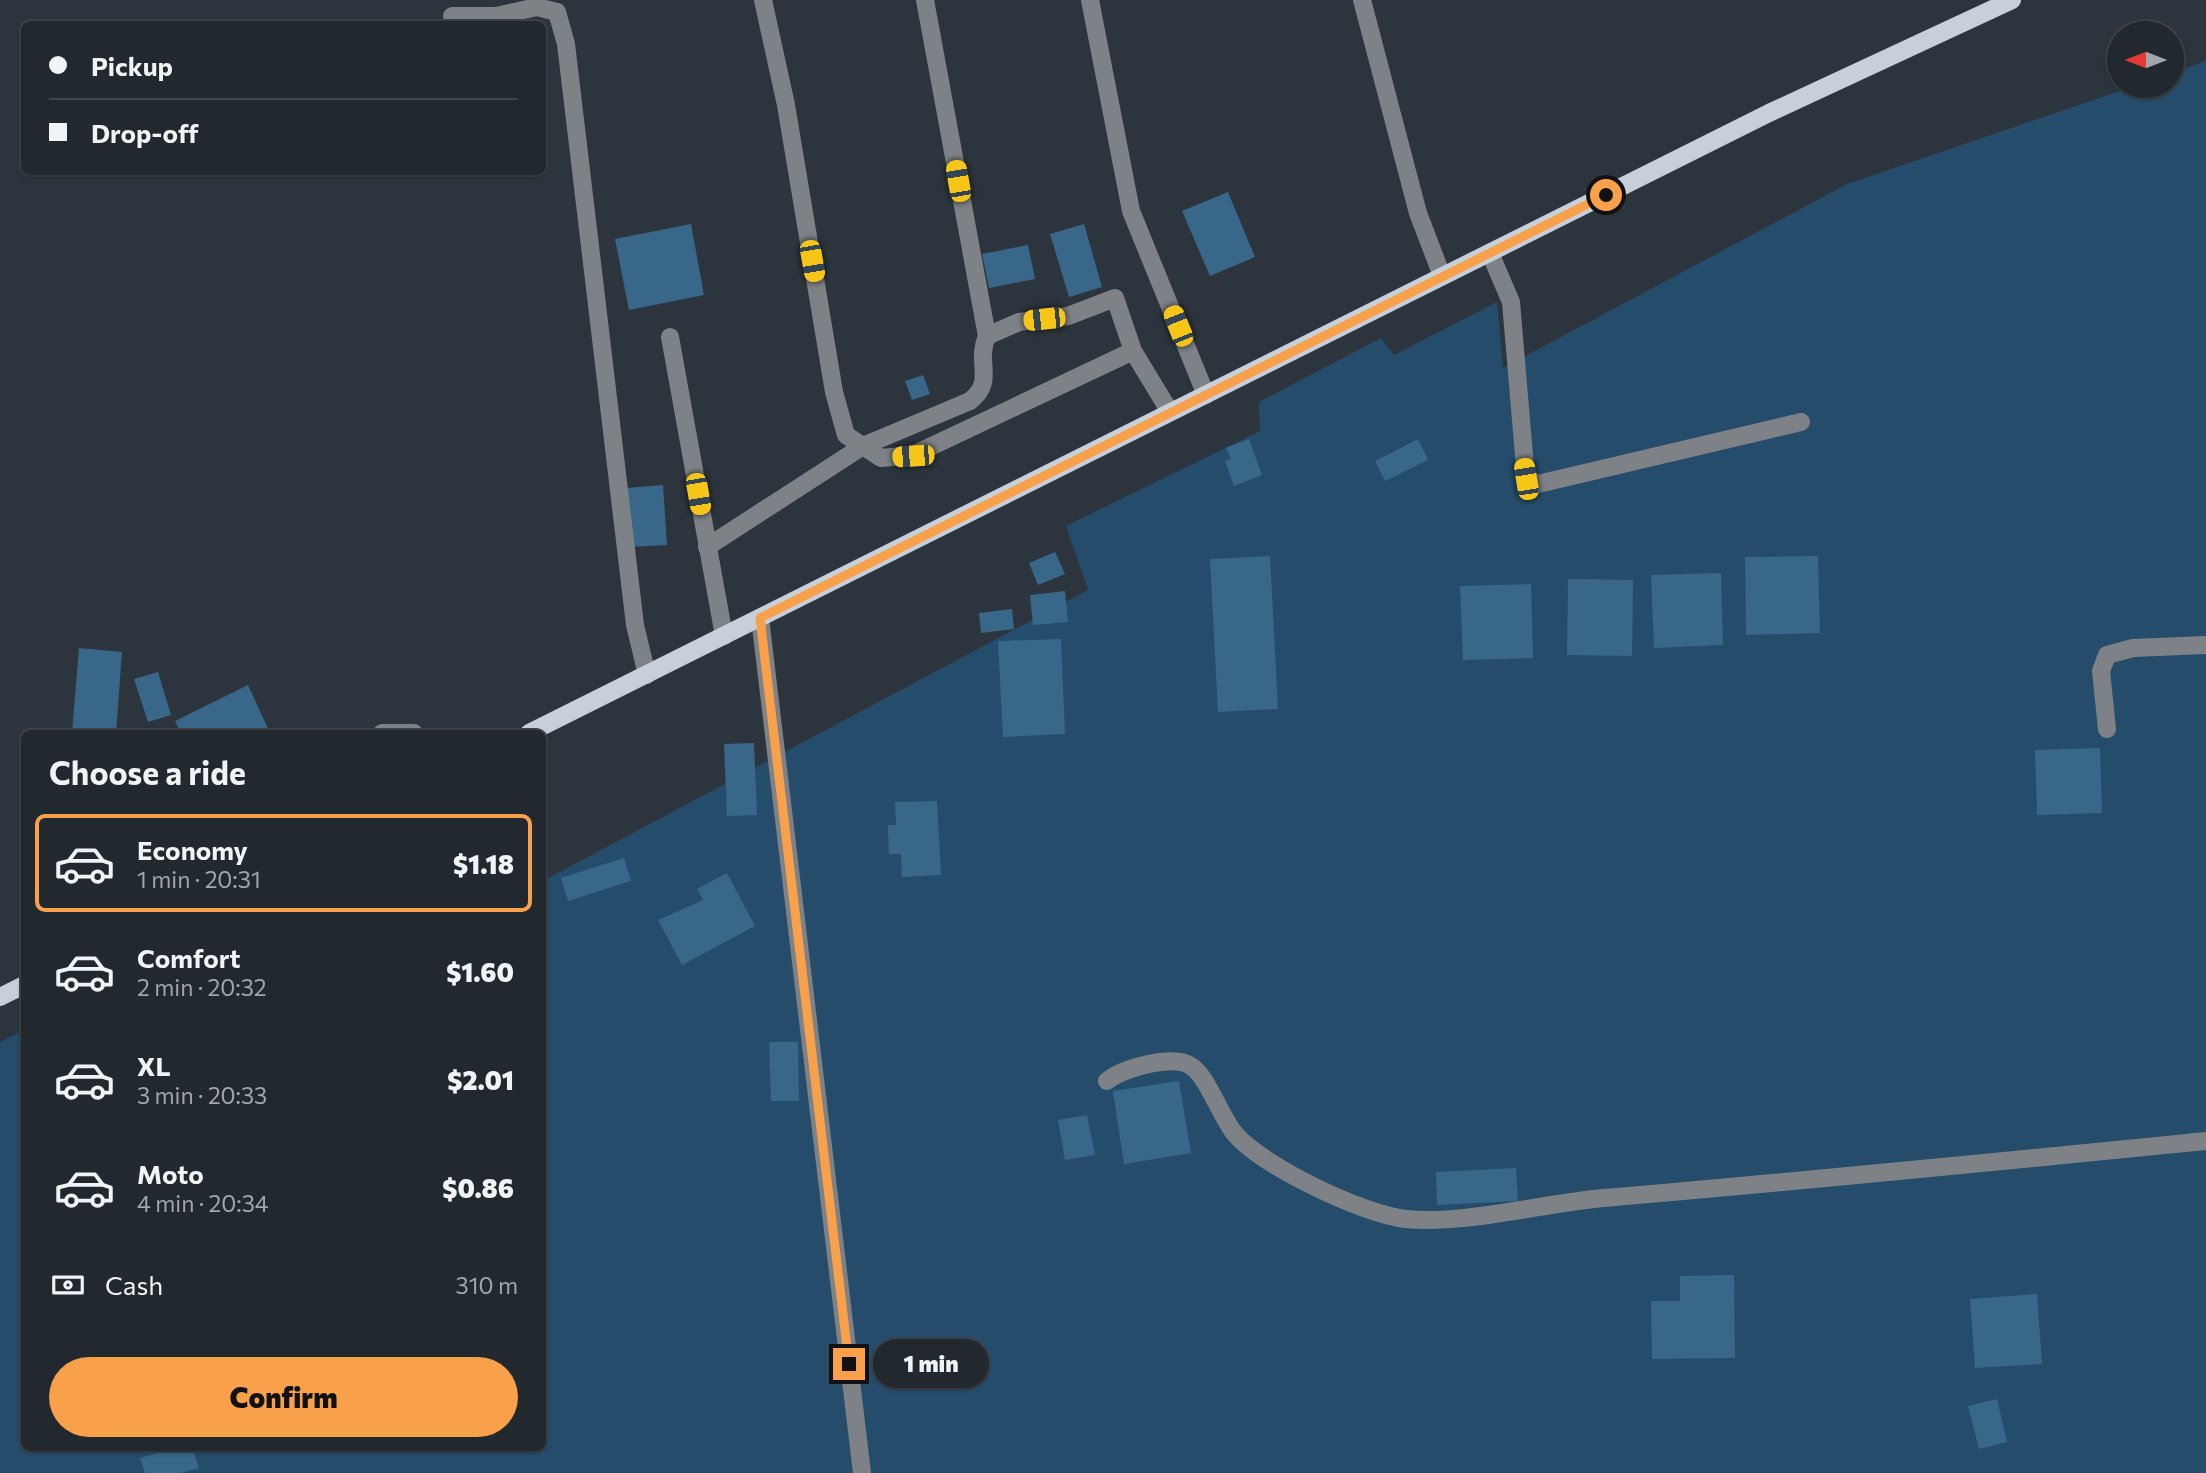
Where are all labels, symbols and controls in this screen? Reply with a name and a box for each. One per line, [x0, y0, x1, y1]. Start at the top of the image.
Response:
north arrow [2107, 21, 2184, 98]
map controls [2107, 21, 2184, 98]
text: Pickup [91, 50, 173, 81]
text: Drop-off [91, 117, 198, 148]
car [945, 158, 972, 204]
route start [1590, 179, 1622, 211]
car [799, 238, 826, 284]
car [1161, 303, 1196, 349]
car [1023, 306, 1066, 332]
car [892, 444, 935, 468]
car [1513, 457, 1540, 501]
car [685, 471, 712, 517]
text: Choose a ride [49, 752, 246, 792]
icon: car [53, 832, 116, 895]
text: Economy [137, 834, 248, 865]
text: $1.18 [453, 848, 514, 879]
text: 1 min · 20:31 [137, 865, 261, 893]
icon: car [53, 940, 116, 1003]
text: Comfort [137, 942, 240, 973]
text: $1.60 [446, 956, 514, 987]
text: 2 min · 20:32 [137, 973, 267, 1001]
icon: car [53, 1048, 116, 1111]
text: XL [137, 1050, 171, 1081]
text: $2.01 [447, 1064, 514, 1095]
text: 3 min · 20:33 [137, 1081, 267, 1109]
icon: car [53, 1156, 116, 1219]
text: Moto [137, 1158, 204, 1189]
text: $0.86 [442, 1172, 514, 1203]
text: 4 min · 20:34 [137, 1189, 269, 1217]
icon: cash [49, 1266, 87, 1304]
text: Cash [105, 1269, 163, 1300]
text: 310 m [456, 1271, 518, 1299]
callout: 1 min [874, 1340, 989, 1388]
route end [833, 1348, 865, 1380]
text: 1 min [903, 1349, 959, 1377]
button: Confirm [49, 1357, 518, 1437]

